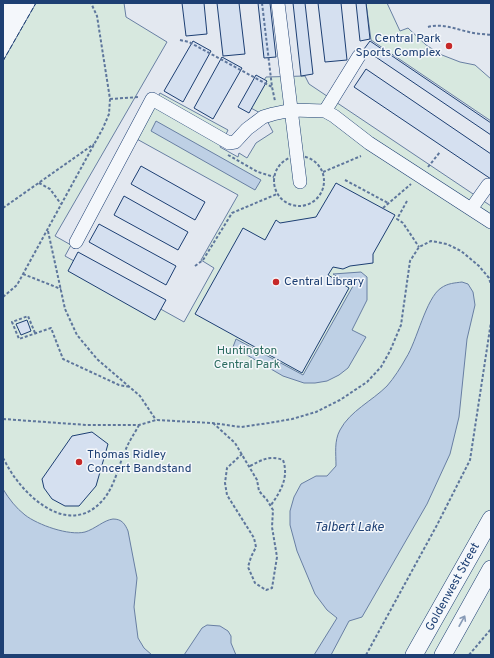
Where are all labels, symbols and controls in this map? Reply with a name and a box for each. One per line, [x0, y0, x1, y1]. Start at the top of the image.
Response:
place label: Central Park Sports Complex [355, 31, 441, 61]
marker: Central Park Sports Complex [444, 41, 454, 51]
place label: Central Library [284, 274, 364, 290]
marker: Central Library [271, 277, 281, 287]
park label: Huntington Central Park [214, 343, 280, 373]
place label: Thomas Ridley Concert Bandstand [87, 447, 191, 477]
marker: Thomas Ridley Concert Bandstand [74, 457, 84, 467]
water label: Talbert Lake [314, 520, 384, 536]
street label: Goldenwest Street [422, 540, 484, 634]
one-way arrow [458, 615, 466, 627]

